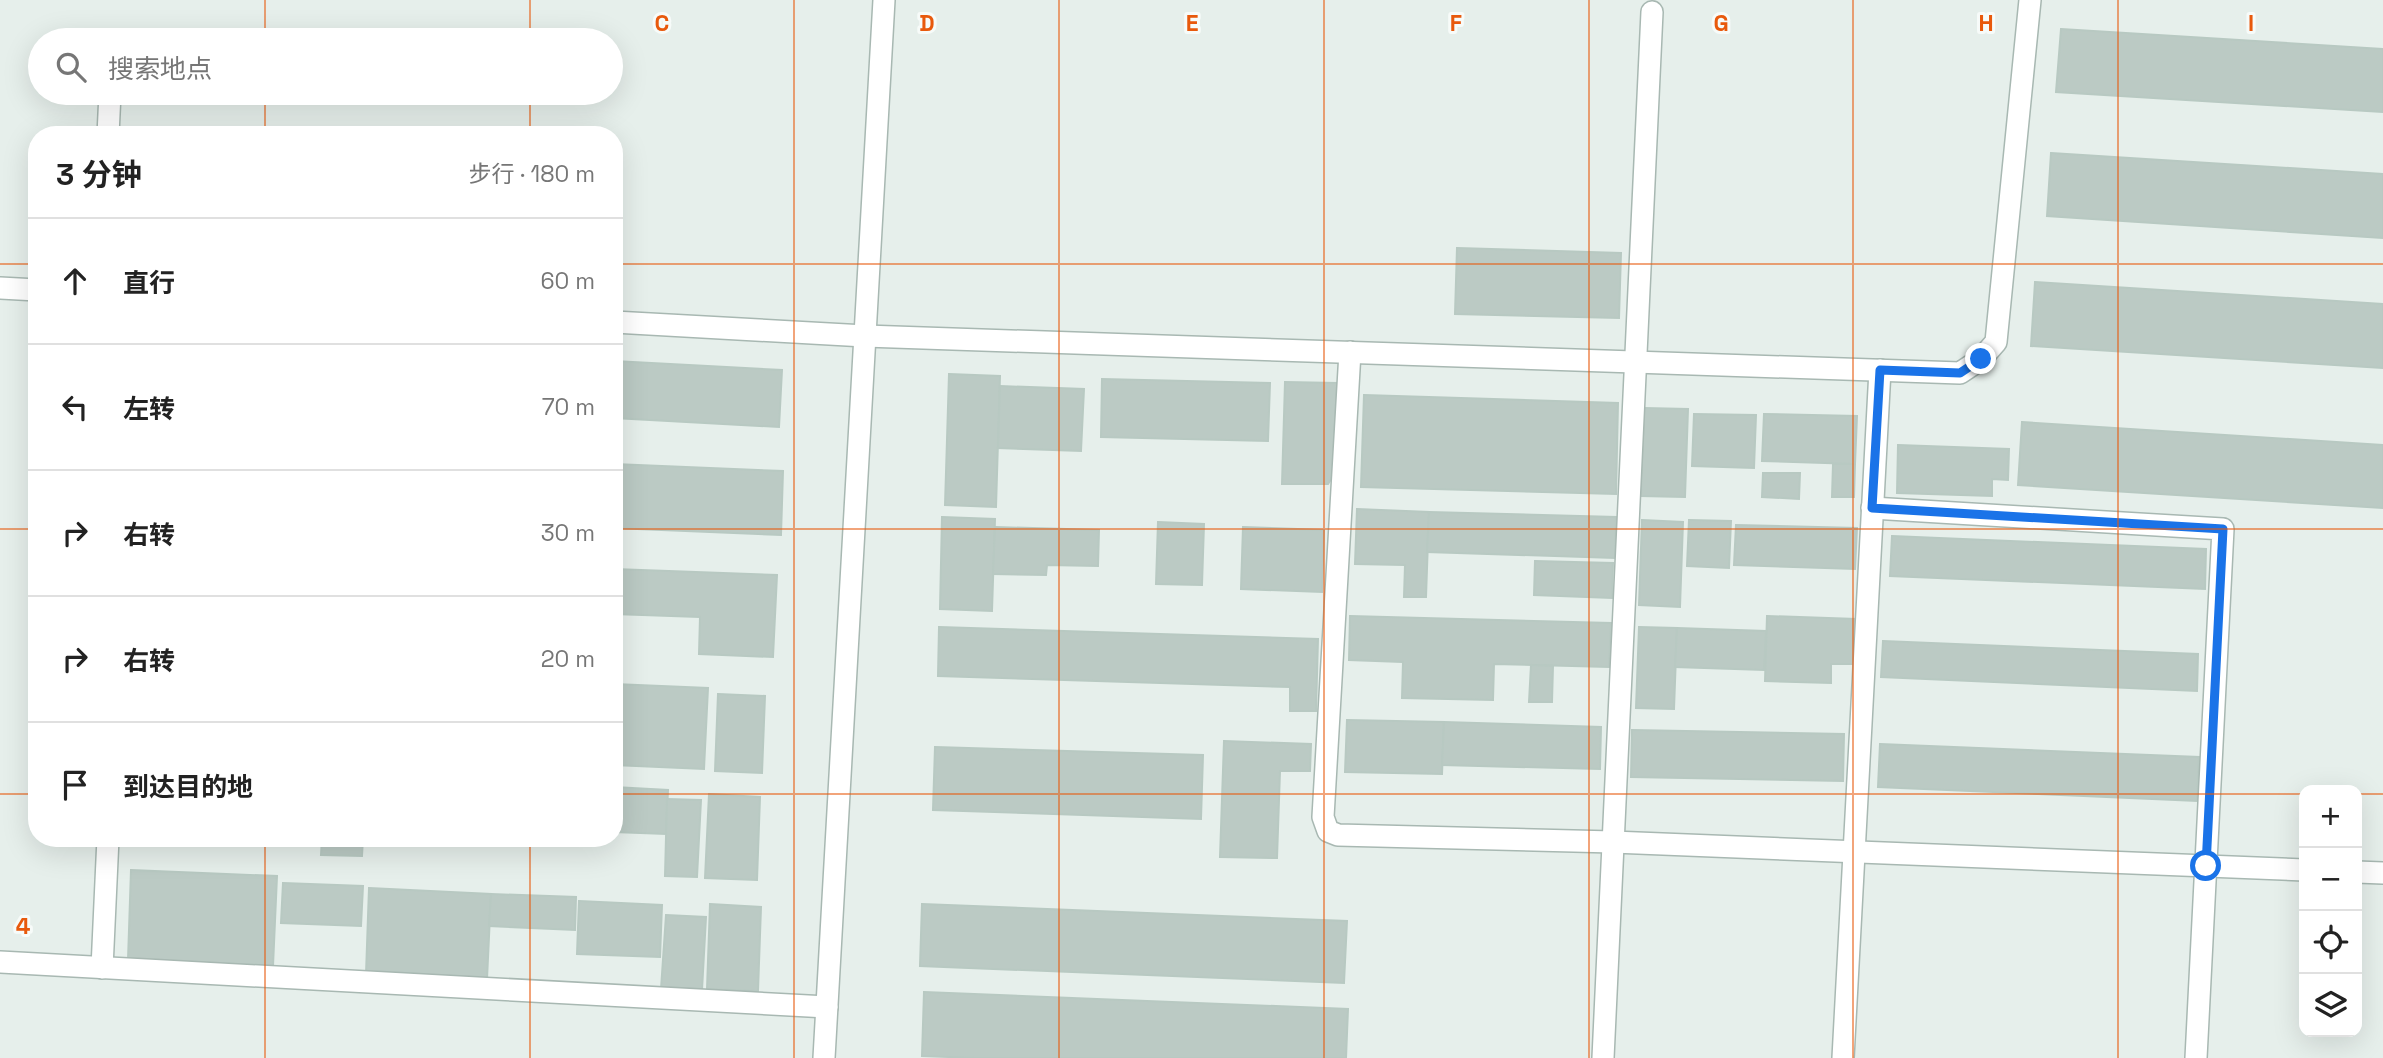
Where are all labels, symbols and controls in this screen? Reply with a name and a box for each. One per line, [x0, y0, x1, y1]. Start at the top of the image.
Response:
text: C [655, 8, 669, 38]
text: D [919, 8, 935, 38]
text: E [1186, 8, 1198, 38]
text: F [1450, 8, 1462, 38]
text: G [1713, 8, 1729, 38]
text: H [1978, 8, 1994, 38]
text: I [2248, 8, 2254, 38]
search box [28, 28, 623, 105]
icon: search [52, 48, 90, 86]
text: 搜索地点 [108, 52, 212, 86]
text: 3 分钟 [56, 155, 142, 194]
text: 步行 · 180 m [469, 159, 595, 189]
icon: ahead [56, 262, 94, 300]
text: 直行 [123, 266, 175, 300]
text: 60 m [540, 266, 595, 296]
route end [1965, 343, 1996, 374]
icon: left [56, 388, 94, 426]
text: 左转 [123, 392, 175, 426]
text: 70 m [542, 392, 595, 422]
icon: right [56, 514, 94, 552]
text: 右转 [123, 518, 175, 552]
text: 30 m [541, 518, 595, 548]
icon: right [56, 640, 94, 678]
text: 右转 [123, 644, 175, 678]
text: 20 m [541, 644, 595, 674]
icon: arrive [56, 766, 94, 804]
text: 到达目的地 [123, 770, 253, 804]
map controls [2299, 785, 2362, 1037]
button: + [2299, 785, 2362, 848]
button: − [2299, 848, 2362, 911]
route start [2190, 850, 2221, 881]
text: 4 [16, 911, 31, 941]
button: locate [2299, 911, 2362, 974]
button: layers [2299, 974, 2362, 1037]

